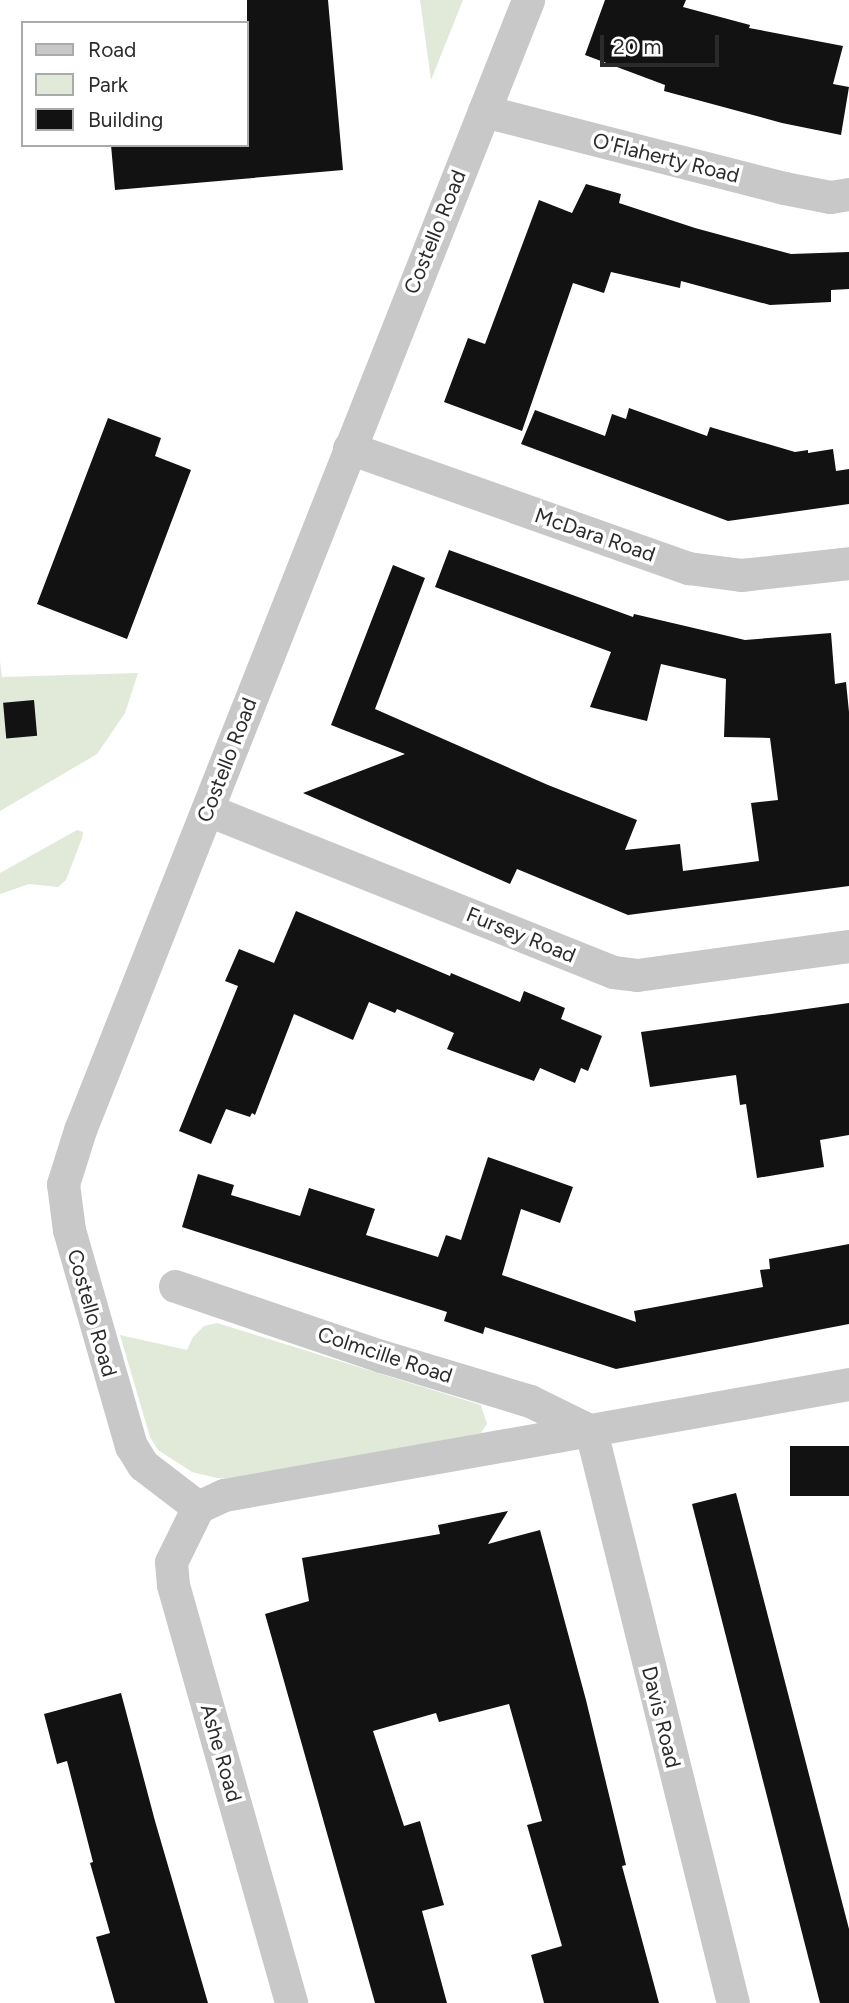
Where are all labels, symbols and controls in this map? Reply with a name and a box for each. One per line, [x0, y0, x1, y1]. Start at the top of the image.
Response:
legend [21, 21, 248, 147]
scale bar [604, 21, 723, 65]
text: 20 m [613, 34, 661, 59]
text: Road [88, 37, 136, 62]
text: Park [88, 72, 128, 97]
text: Building [88, 107, 163, 132]
street label: O'Flaherty Road [590, 128, 742, 188]
street label: Costello Road [399, 166, 471, 298]
street label: McDara Road [532, 503, 658, 567]
street label: Costello Road [192, 694, 262, 826]
street label: Fursey Road [463, 902, 579, 968]
street label: Costello Road [62, 1246, 122, 1380]
street label: Colmcille Road [314, 1321, 456, 1389]
street label: Davis Road [636, 1663, 686, 1771]
street label: Ashe Road [195, 1701, 247, 1805]

